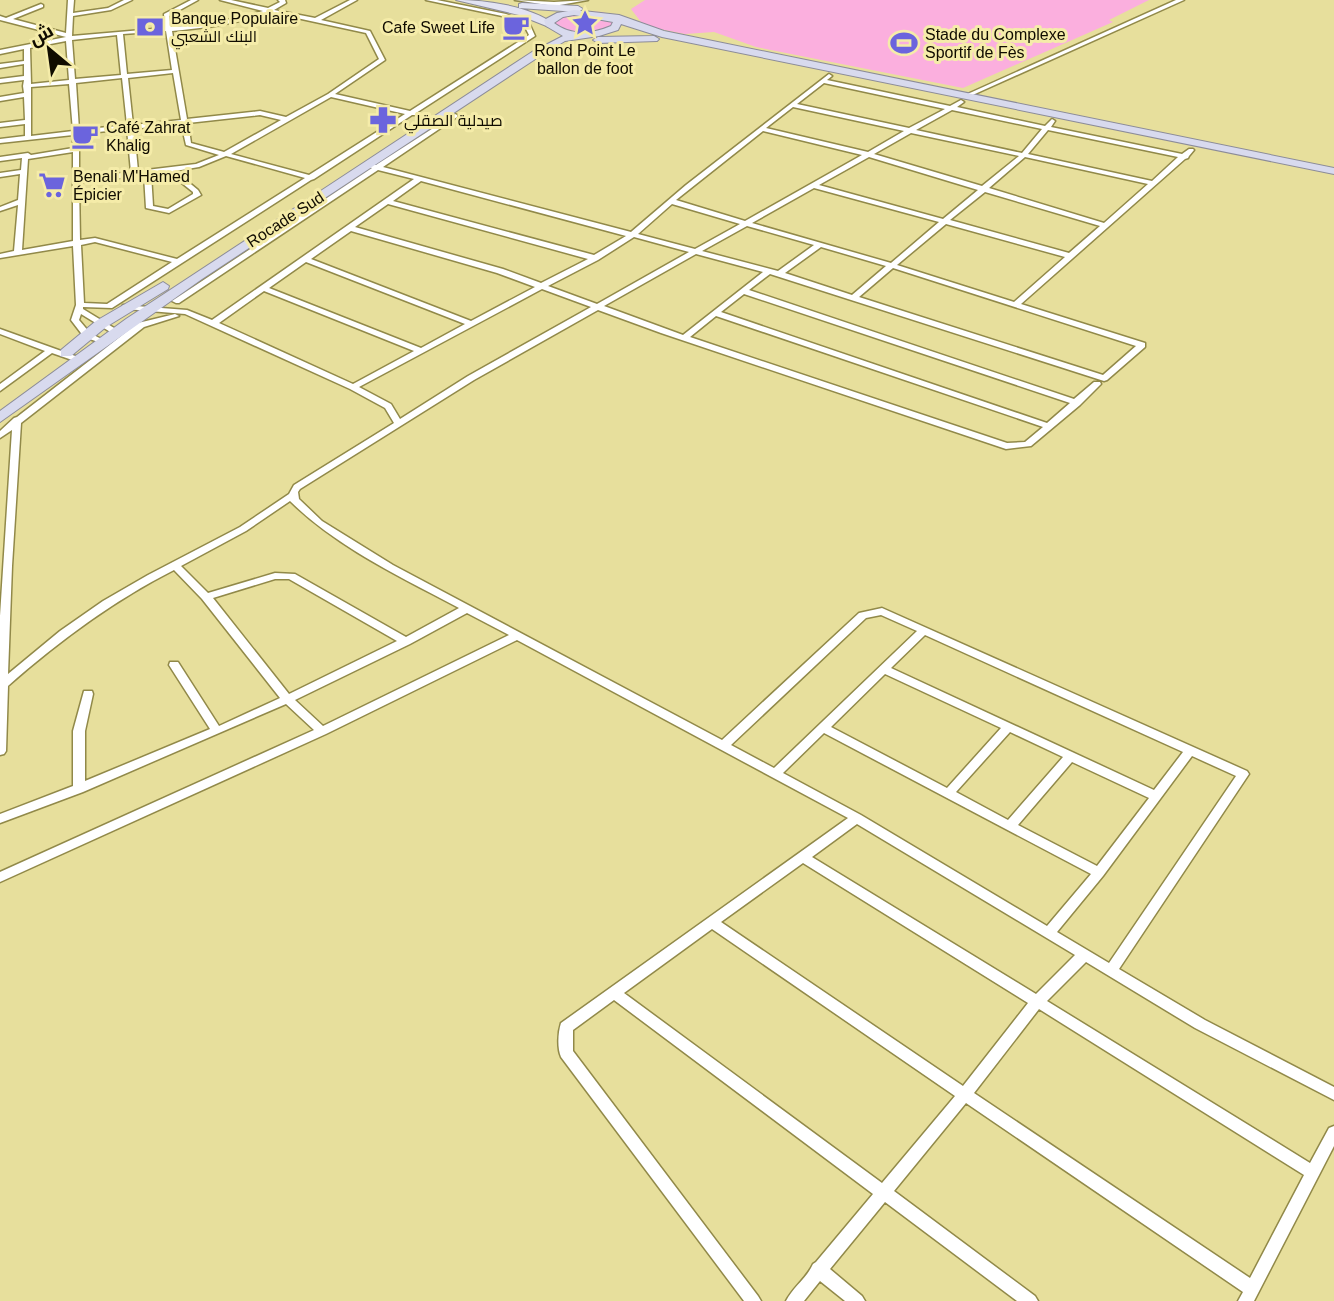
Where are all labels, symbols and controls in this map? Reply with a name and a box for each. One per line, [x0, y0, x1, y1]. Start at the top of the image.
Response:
place icon: Rond Point Le ballon de foot [570, 8, 600, 38]
place label: Banque Populaire البنك الشعبي [171, 10, 298, 50]
bank icon: Banque Populaire البنك الشعبي [135, 12, 165, 42]
cafe icon: Cafe Sweet Life [501, 12, 531, 42]
north arrow [14, 14, 84, 84]
text: ش [25, 19, 57, 51]
place label: Cafe Sweet Life [382, 19, 495, 36]
place label: Stade du Complexe Sportif de Fès [925, 26, 1066, 61]
sports icon: Stade du Complexe Sportif de Fès [889, 28, 919, 58]
place label: Rond Point Le ballon de foot [534, 42, 636, 77]
pharmacy icon: صيدلية الصقلي [368, 105, 398, 135]
place label: صيدلية الصقلي [404, 112, 503, 134]
place label: Café Zahrat Khalig [106, 119, 191, 154]
cafe icon: Café Zahrat Khalig [70, 121, 100, 151]
place label: Benali M'Hamed Épicier [73, 168, 190, 203]
supermarket icon: Benali M'Hamed Épicier [37, 170, 67, 200]
street label: Rocade Sud [244, 188, 327, 251]

